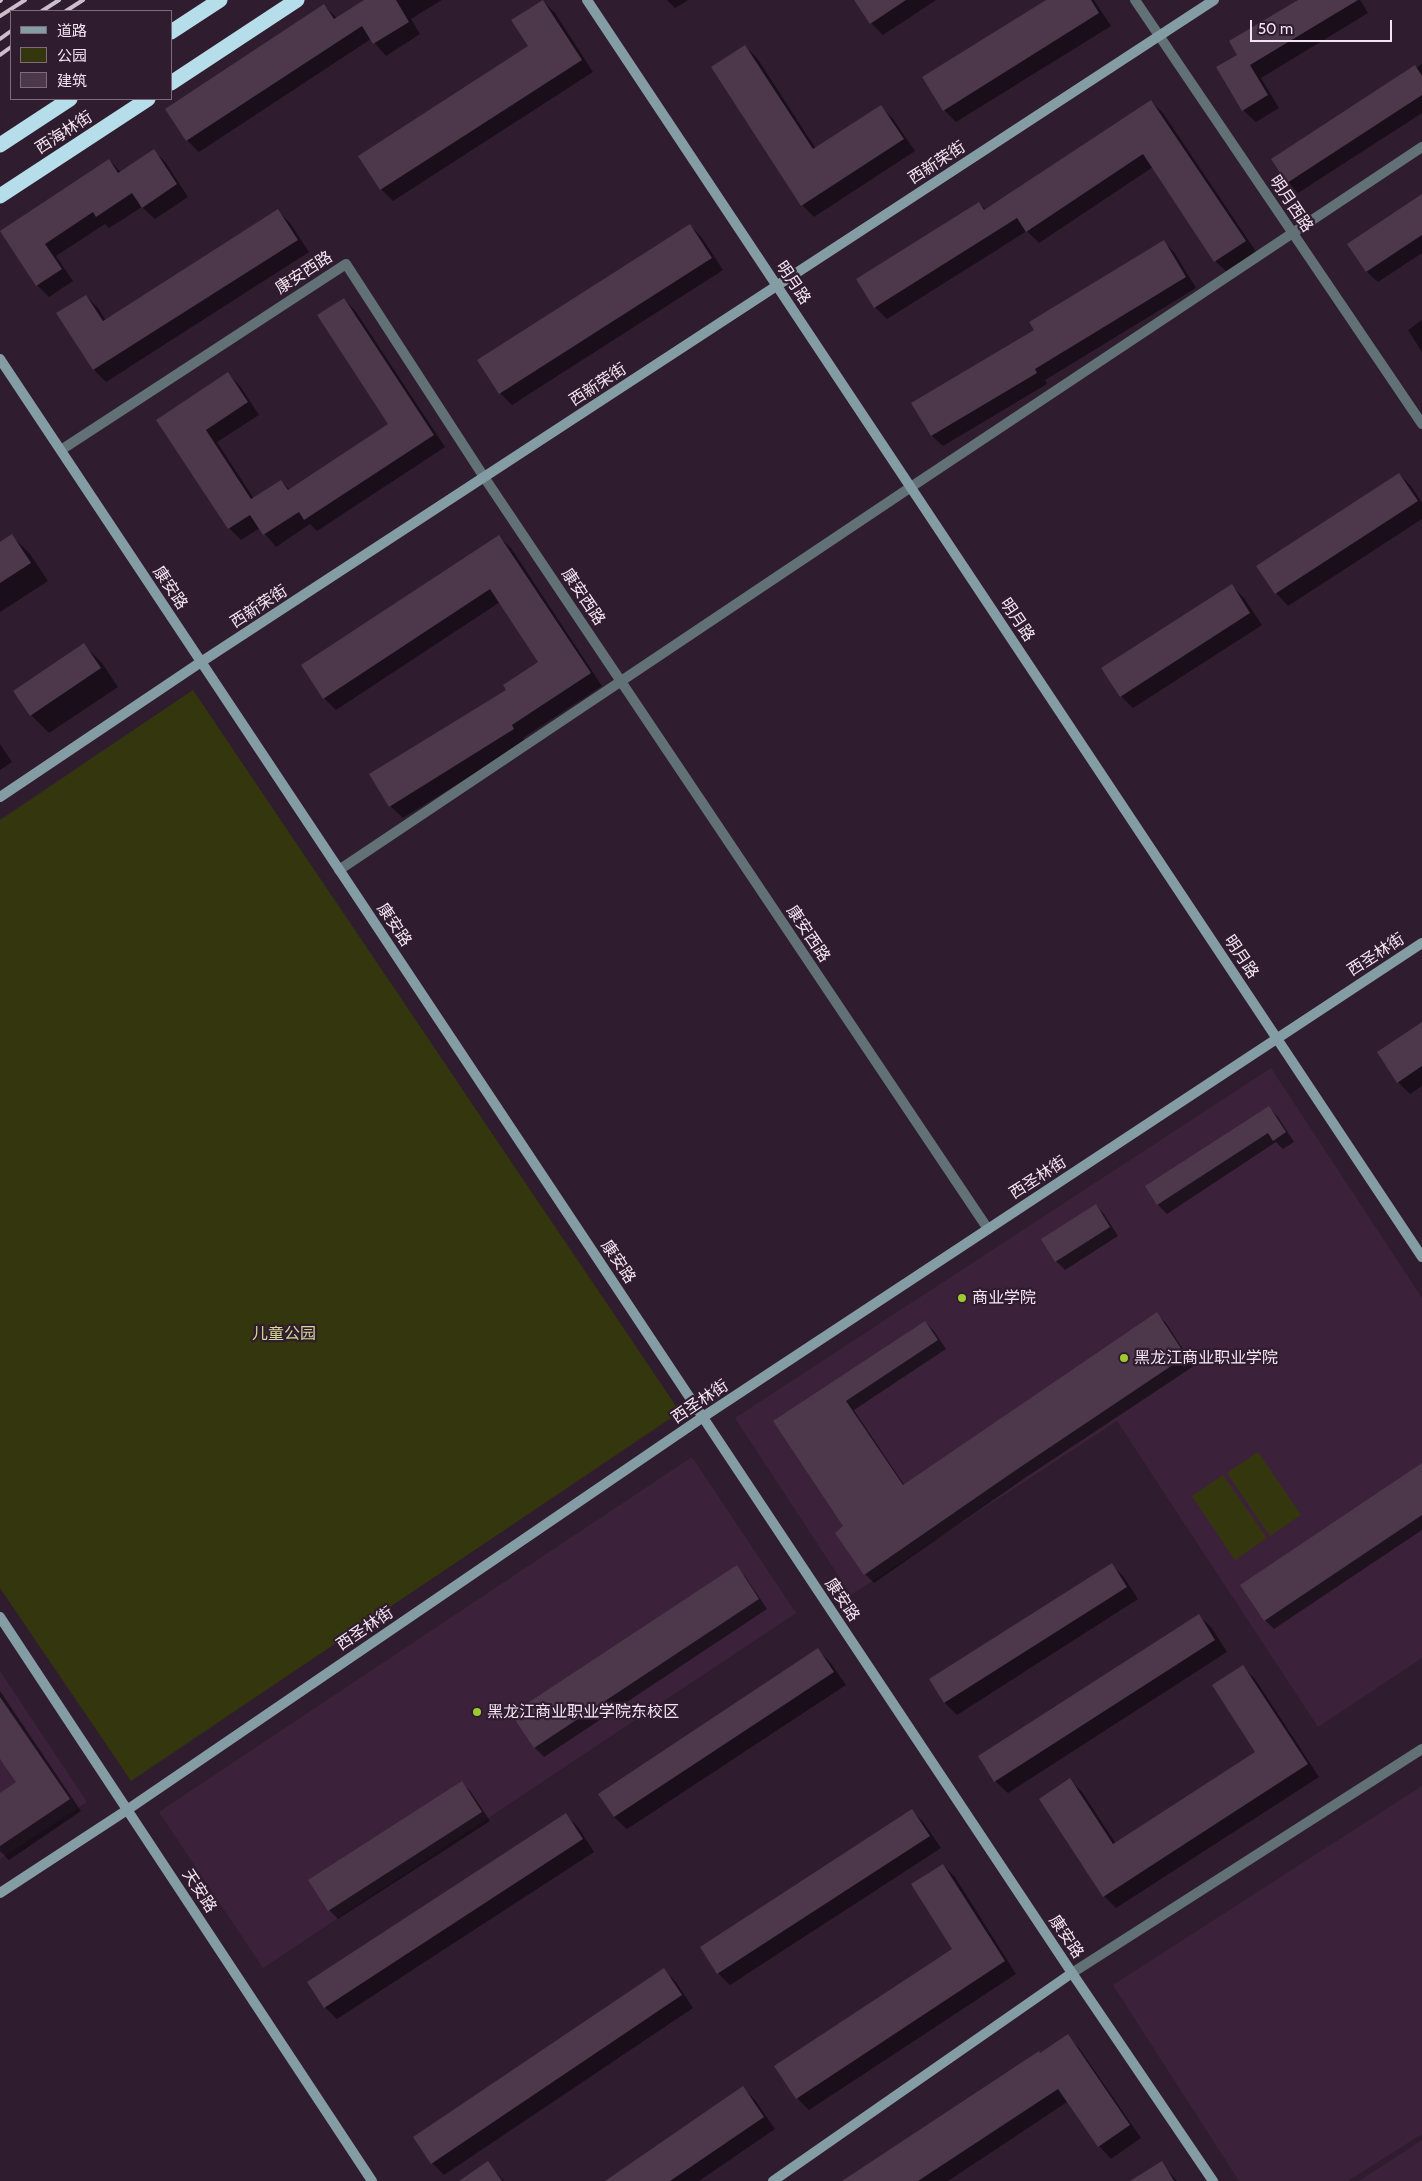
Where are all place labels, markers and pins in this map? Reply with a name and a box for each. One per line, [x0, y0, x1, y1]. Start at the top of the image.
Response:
place label: 商业学院 [972, 1288, 1036, 1308]
marker: 商业学院 [956, 1292, 968, 1304]
place label: 黑龙江商业职业学院 [1134, 1348, 1278, 1368]
marker: 黑龙江商业职业学院 [1118, 1352, 1130, 1364]
place label: 黑龙江商业职业学院东校区 [487, 1702, 679, 1722]
marker: 黑龙江商业职业学院东校区 [471, 1706, 483, 1718]

